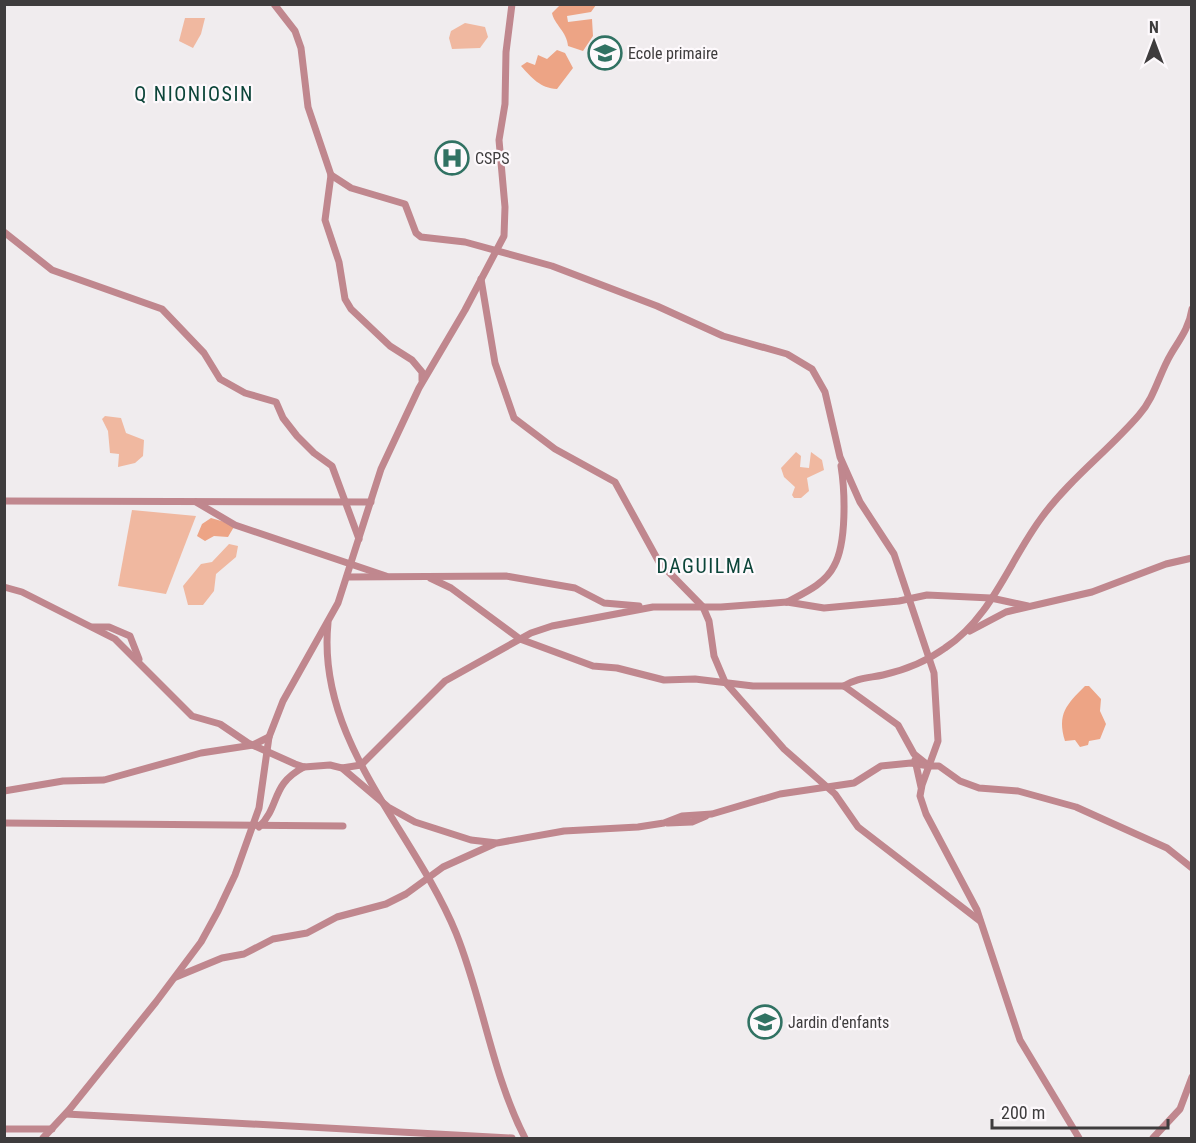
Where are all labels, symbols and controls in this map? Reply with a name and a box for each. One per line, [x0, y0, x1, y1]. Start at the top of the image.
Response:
north arrow [1124, 12, 1184, 72]
text: N [1149, 18, 1159, 37]
school or university icon: Ecole primaire [587, 35, 623, 71]
place label: Ecole primaire [628, 44, 718, 63]
district label: Q NIONIOSIN [134, 82, 254, 106]
hospital icon: CSPS [434, 140, 470, 176]
place label: CSPS [475, 149, 510, 168]
district label: DAGUILMA [656, 554, 756, 578]
school or university icon: Jardin d'enfants [747, 1004, 783, 1040]
place label: Jardin d'enfants [788, 1013, 889, 1032]
scale bar [992, 1092, 1168, 1130]
text: 200 m [1001, 1102, 1045, 1123]

